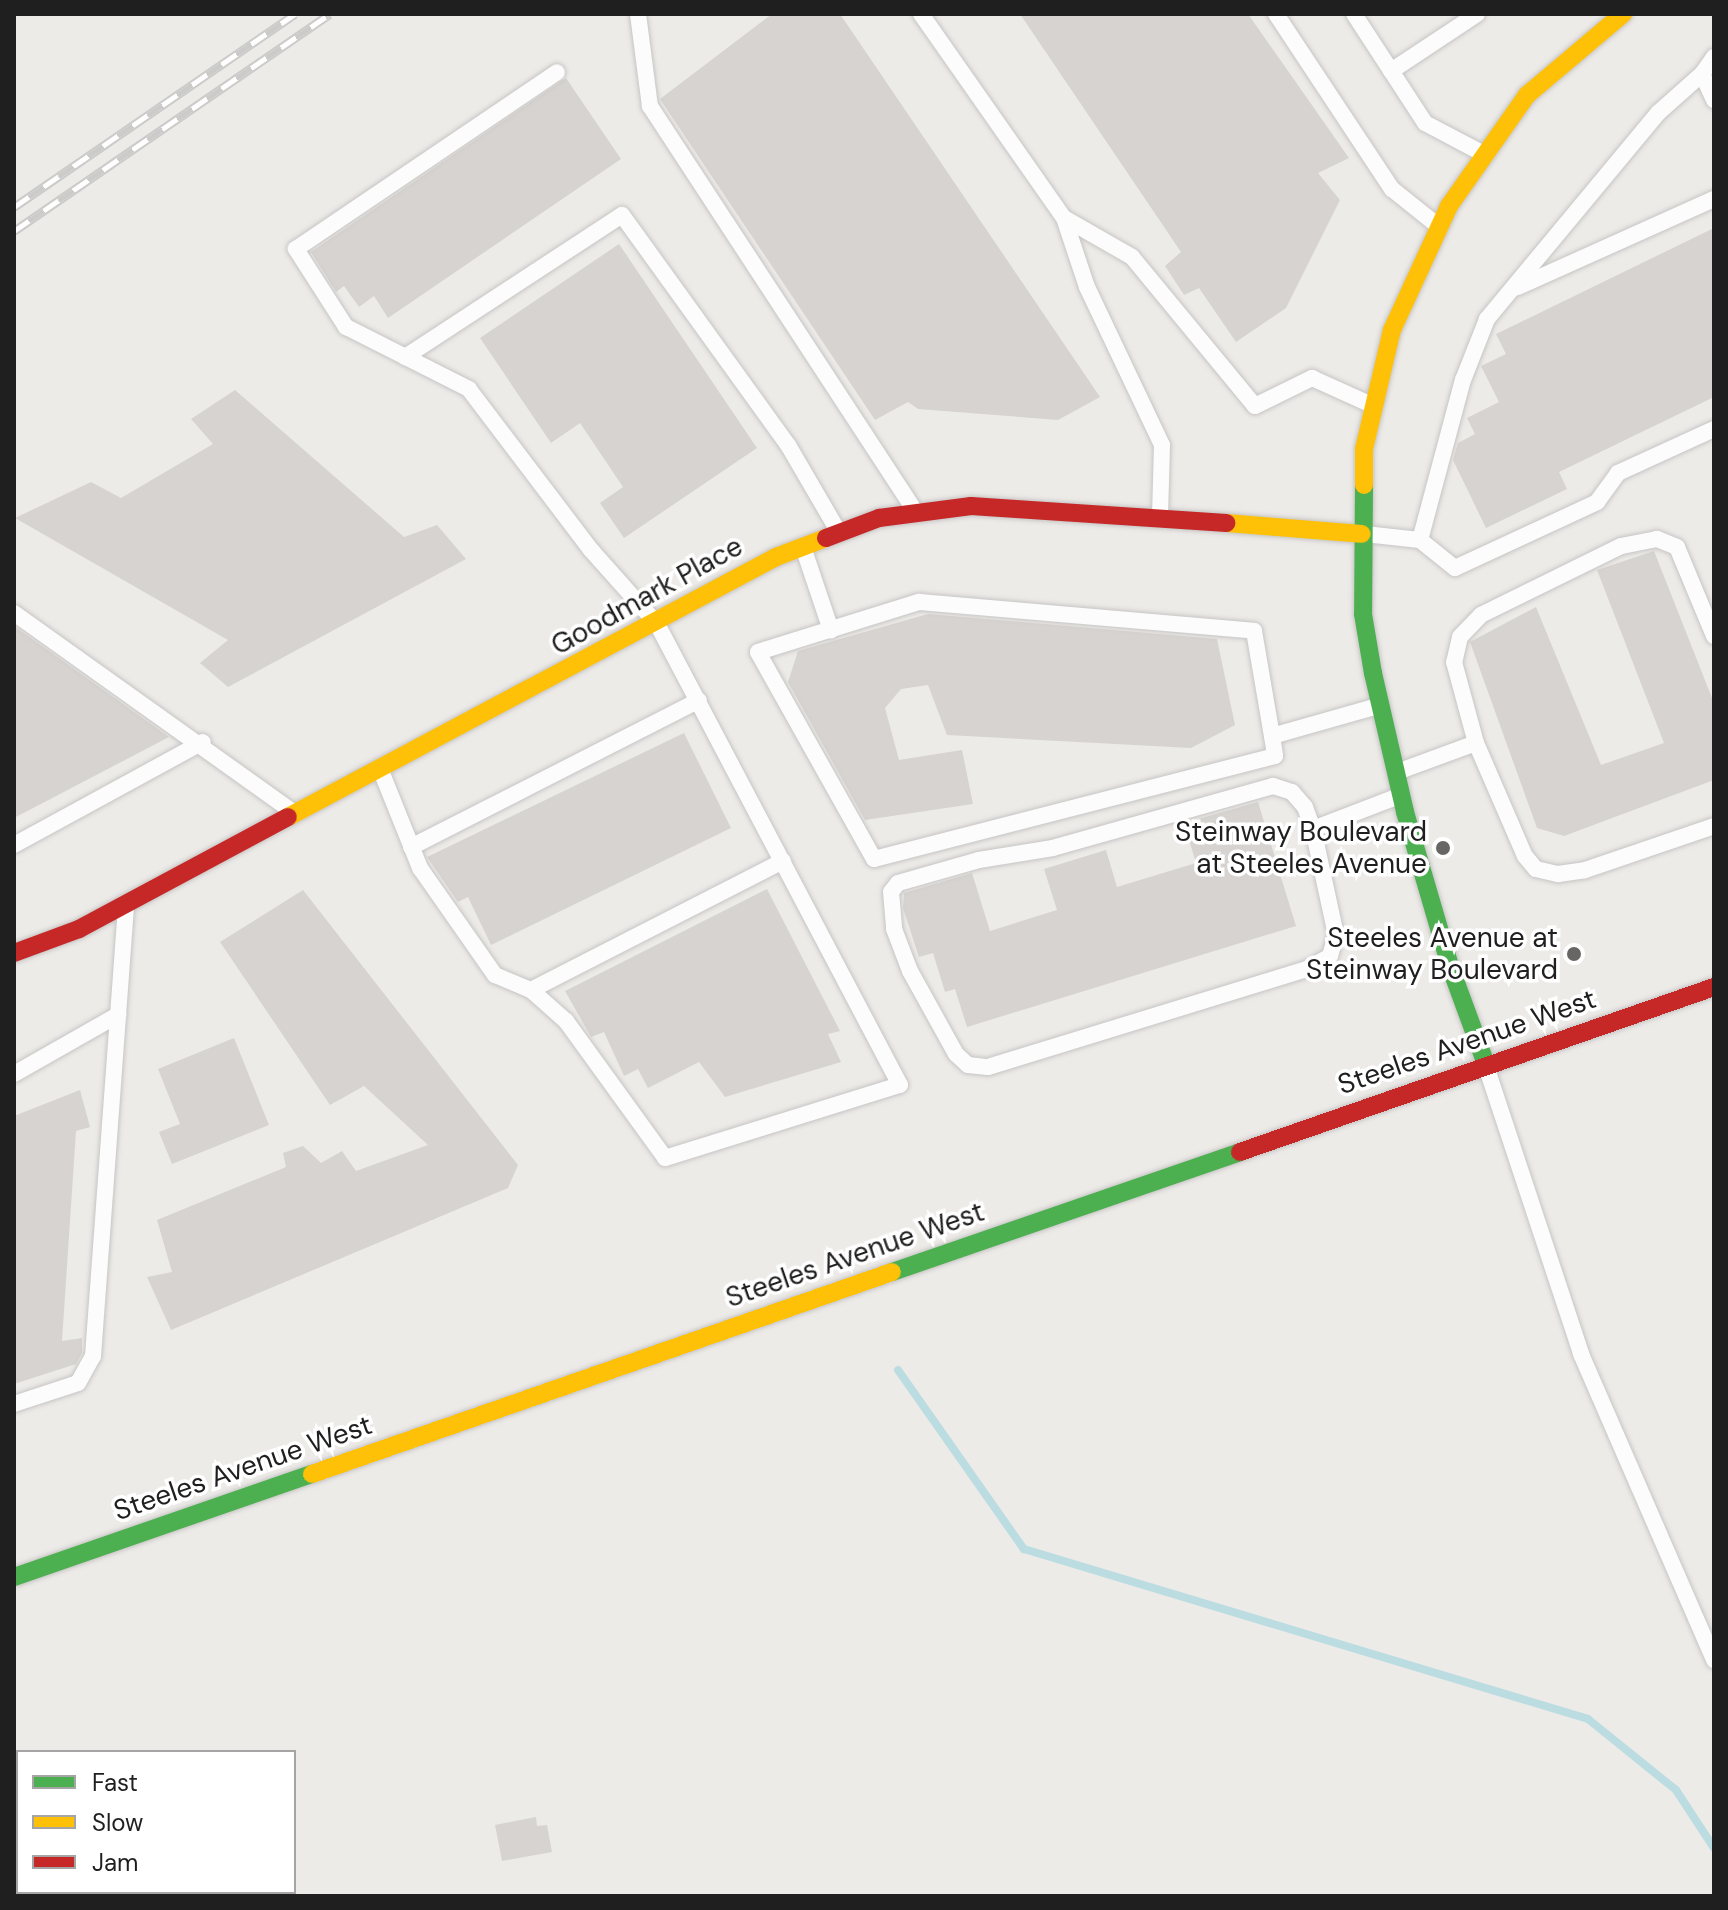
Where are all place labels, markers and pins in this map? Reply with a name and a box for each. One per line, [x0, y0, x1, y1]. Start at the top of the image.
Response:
place label: Steinway Boulevard at Steeles Avenue [1175, 815, 1427, 881]
marker: Steinway Boulevard at Steeles Avenue [1434, 839, 1452, 857]
place label: Steeles Avenue at Steinway Boulevard [1306, 921, 1558, 987]
marker: Steeles Avenue at Steinway Boulevard [1565, 945, 1583, 963]

